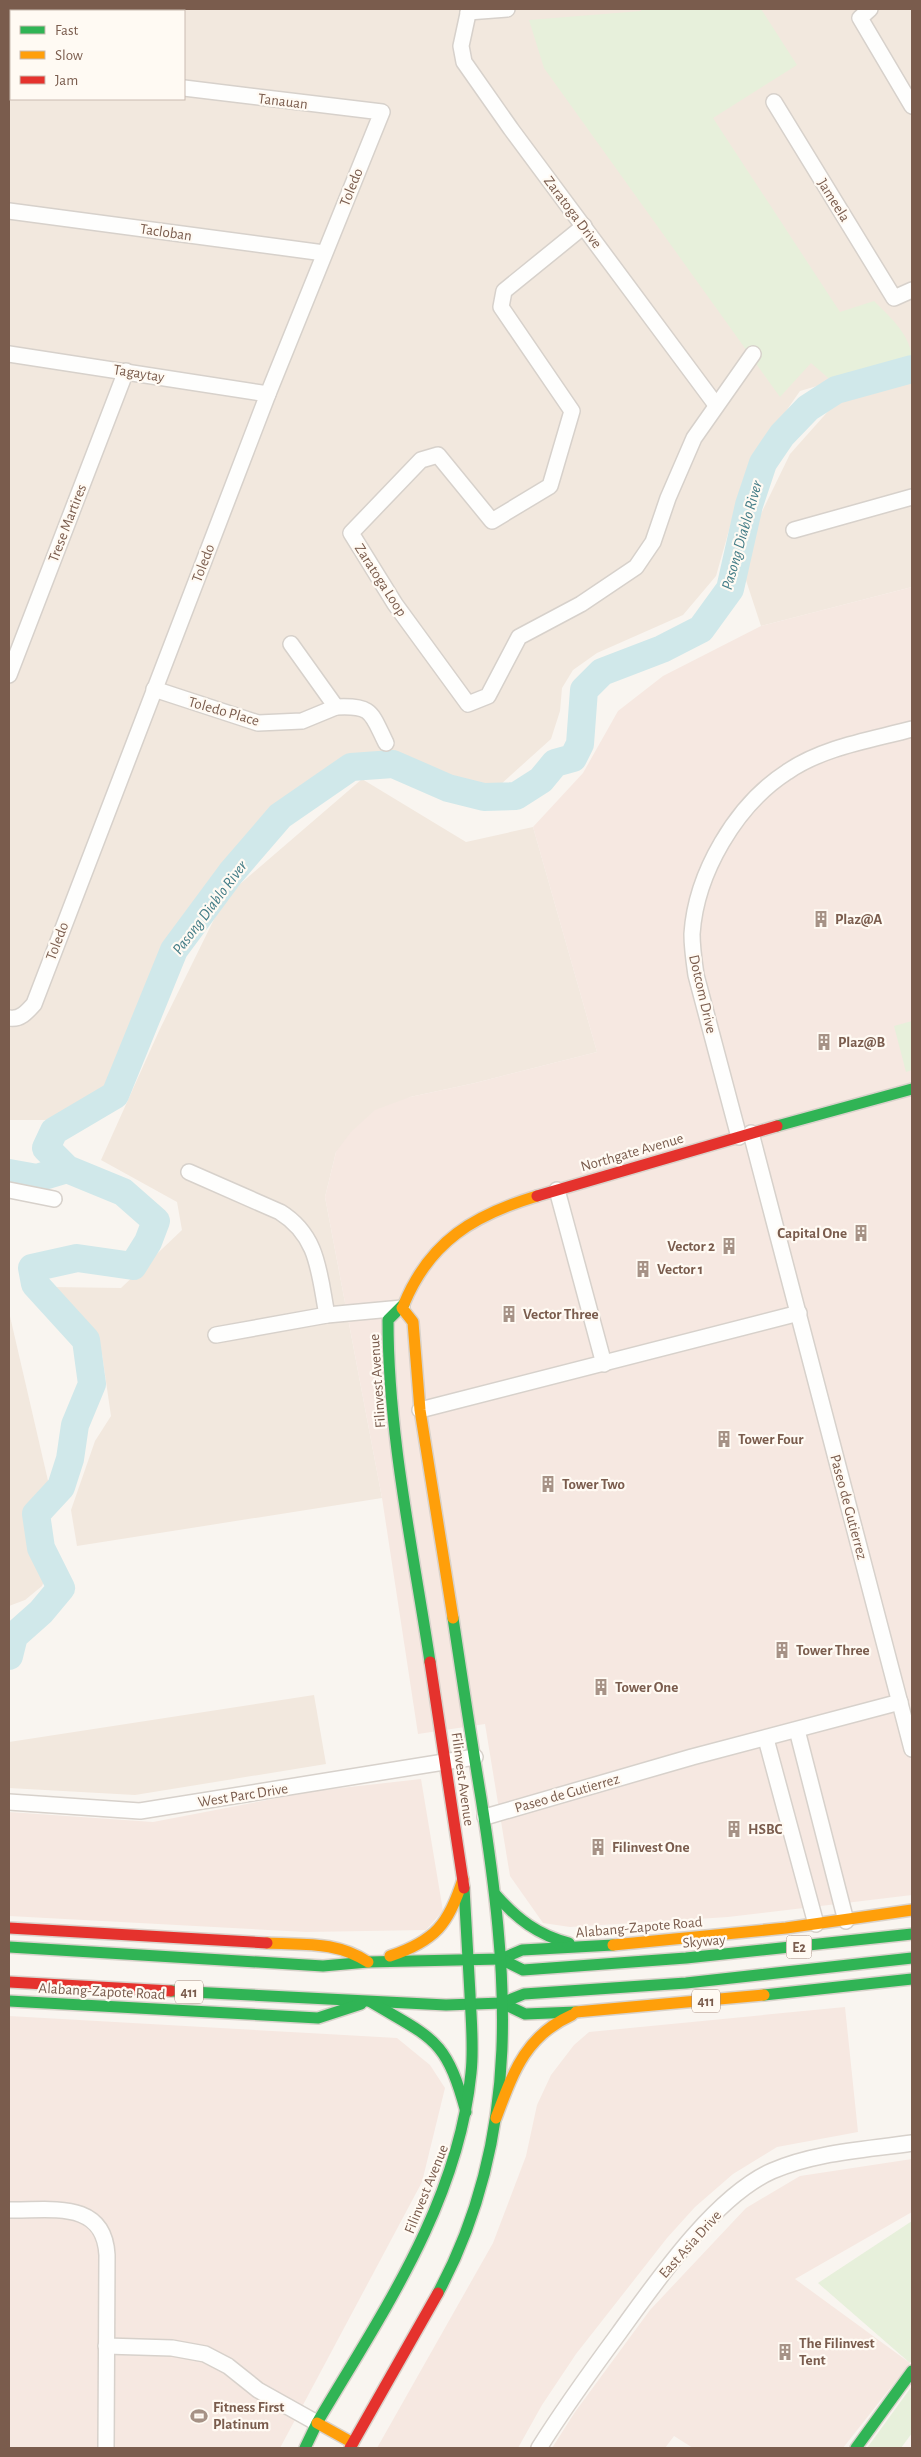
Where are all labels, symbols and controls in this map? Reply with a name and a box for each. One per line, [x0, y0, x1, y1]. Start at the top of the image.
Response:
legend [10, 10, 185, 100]
text: Fast [55, 23, 79, 38]
text: Slow [55, 48, 83, 63]
text: Jam [55, 73, 78, 88]
street label: Tanauan [257, 91, 309, 112]
street label: Toledo [337, 166, 366, 208]
street label: Zaratoga Drive [541, 173, 605, 251]
street label: Jameela [815, 176, 853, 224]
street label: Tacloban [139, 221, 193, 244]
street label: Tagaytay [112, 362, 166, 385]
water label: Pasong Diablo River [719, 478, 765, 592]
street label: Trese Martires [46, 482, 89, 564]
street label: Zaratoga Loop [352, 541, 410, 619]
street label: Toledo [189, 542, 218, 584]
street label: Toledo Place [187, 694, 261, 729]
water label: Pasong Diablo River [169, 857, 251, 957]
building icon: Plaz@A [811, 909, 831, 929]
place label: Plaz@A [835, 912, 882, 927]
street label: Toledo [43, 920, 72, 962]
street label: Dotcom Drive [686, 953, 719, 1035]
building icon: Plaz@B [814, 1032, 834, 1052]
place label: Plaz@B [838, 1035, 885, 1050]
street label: Northgate Avenue [579, 1131, 685, 1174]
building icon: Capital One [851, 1223, 871, 1243]
place label: Capital One [777, 1226, 847, 1241]
building icon: Vector 2 [719, 1236, 739, 1256]
place label: Vector 2 [667, 1239, 715, 1254]
building icon: Vector 1 [633, 1259, 653, 1279]
place label: Vector 1 [657, 1262, 703, 1277]
building icon: Vector Three [499, 1304, 519, 1324]
place label: Vector Three [523, 1307, 599, 1322]
street label: Filinvest Avenue [367, 1333, 388, 1429]
building icon: Tower Four [714, 1429, 734, 1449]
place label: Tower Four [738, 1432, 804, 1447]
street label: Paseo de Gutierrez [827, 1453, 870, 1561]
building icon: Tower Two [538, 1474, 558, 1494]
place label: Tower Two [562, 1477, 625, 1492]
building icon: Tower Three [772, 1640, 792, 1660]
place label: Tower Three [796, 1643, 870, 1658]
building icon: Tower One [591, 1677, 611, 1697]
place label: Tower One [615, 1680, 678, 1695]
street label: Filinvest Avenue [448, 1731, 477, 1827]
street label: Paseo de Gutierrez [513, 1771, 621, 1816]
street label: West Parc Drive [197, 1781, 289, 1810]
building icon: HSBC [724, 1819, 744, 1839]
place label: HSBC [748, 1822, 783, 1837]
building icon: Filinvest One [588, 1837, 608, 1857]
place label: Filinvest One [612, 1840, 690, 1855]
street label: Alabang-Zapote Road [575, 1914, 703, 1941]
street label: Skyway [682, 1932, 727, 1951]
road number: E2 [786, 1935, 812, 1958]
road number: 411 [175, 1980, 203, 2004]
street label: Alabang-Zapote Road [38, 1981, 166, 2002]
road number: 411 [692, 1990, 720, 2012]
street label: Filinvest Avenue [402, 2142, 451, 2236]
street label: East Asia Drive [656, 2208, 724, 2281]
place label: The Filinvest Tent [799, 2336, 875, 2368]
building icon: The Filinvest Tent [775, 2342, 795, 2362]
place label: Fitness First Platinum [213, 2400, 284, 2432]
sports icon: Fitness First Platinum [189, 2406, 209, 2426]

